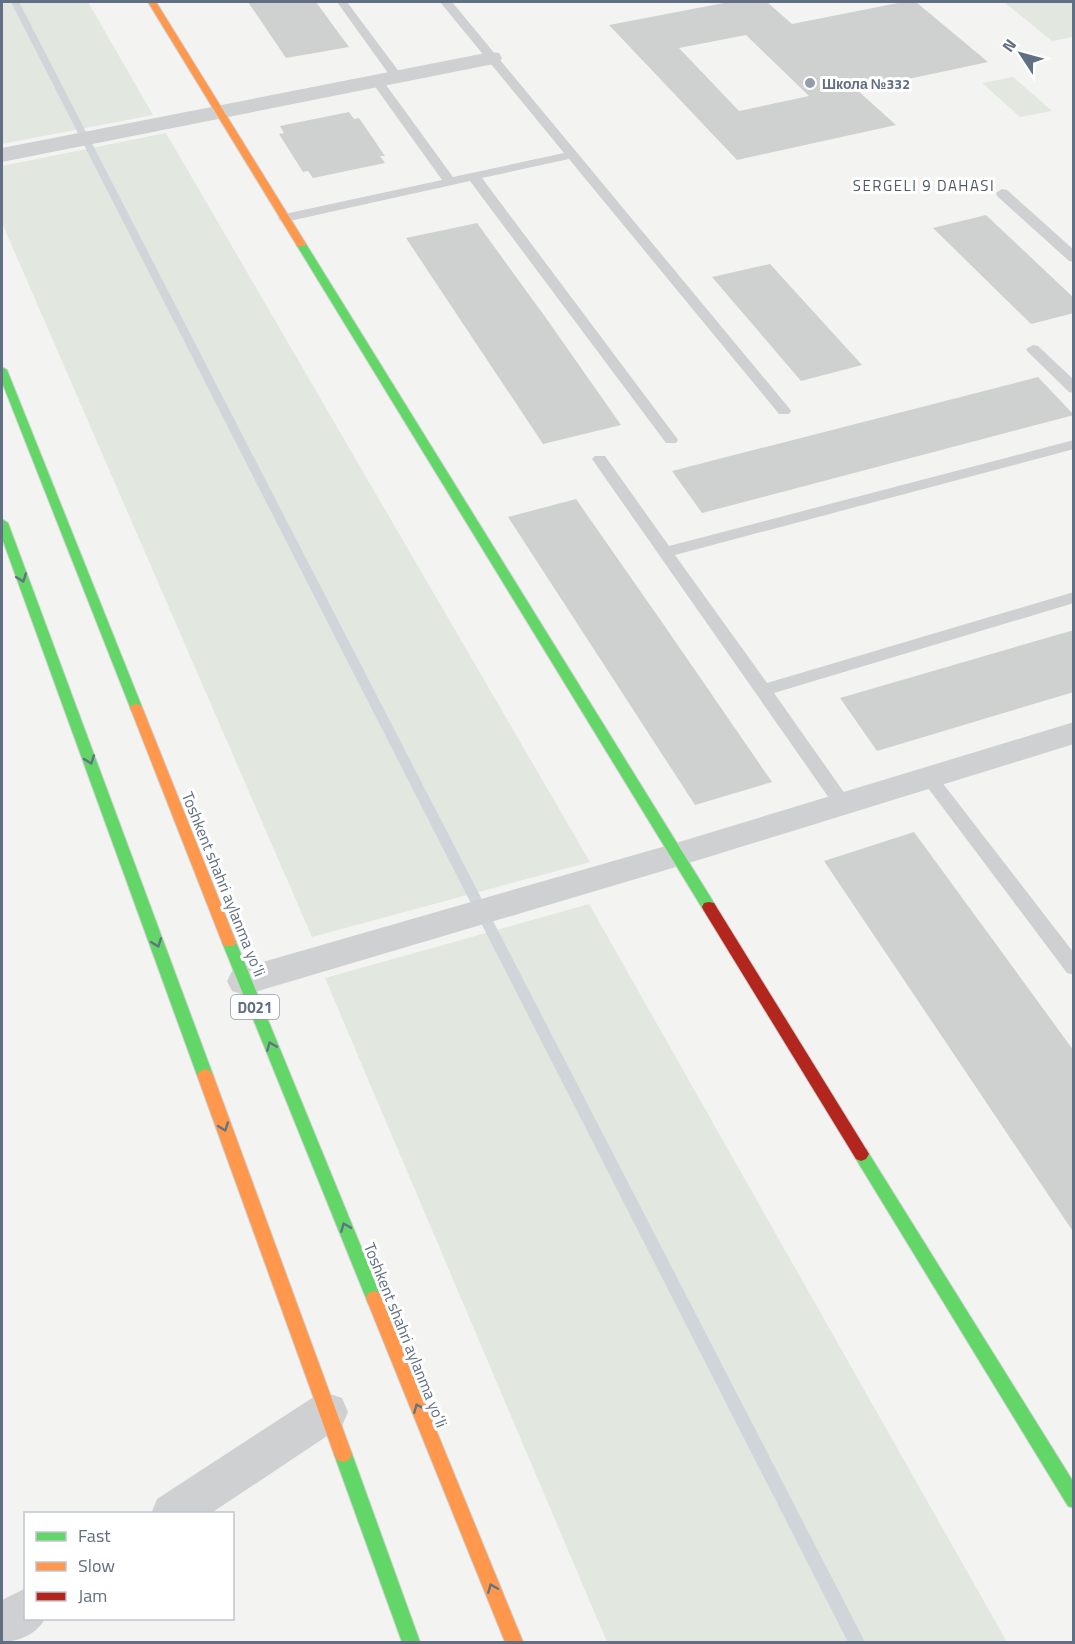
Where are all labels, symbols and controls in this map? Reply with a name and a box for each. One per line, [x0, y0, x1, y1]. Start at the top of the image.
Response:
north arrow [991, 24, 1051, 84]
text: N [996, 34, 1022, 57]
place label: Школа №332 [822, 73, 910, 94]
marker: Школа №332 [803, 76, 817, 90]
district label: SERGELI 9 DAHASI [853, 174, 995, 197]
one-way arrow [15, 571, 27, 582]
one-way arrow [83, 754, 96, 765]
street label: Toshkent shahri aylanma yoʻli [176, 788, 272, 980]
one-way arrow [150, 938, 163, 948]
road number: D021 [231, 995, 279, 1019]
one-way arrow [266, 1042, 278, 1053]
one-way arrow [216, 1121, 229, 1132]
one-way arrow [340, 1222, 352, 1233]
street label: Toshkent shahri aylanma yoʻli [358, 1239, 454, 1431]
one-way arrow [413, 1403, 425, 1414]
legend [24, 1512, 234, 1620]
text: Fast [78, 1522, 111, 1549]
text: Slow [78, 1552, 115, 1579]
text: Jam [78, 1582, 107, 1609]
one-way arrow [487, 1584, 499, 1595]

